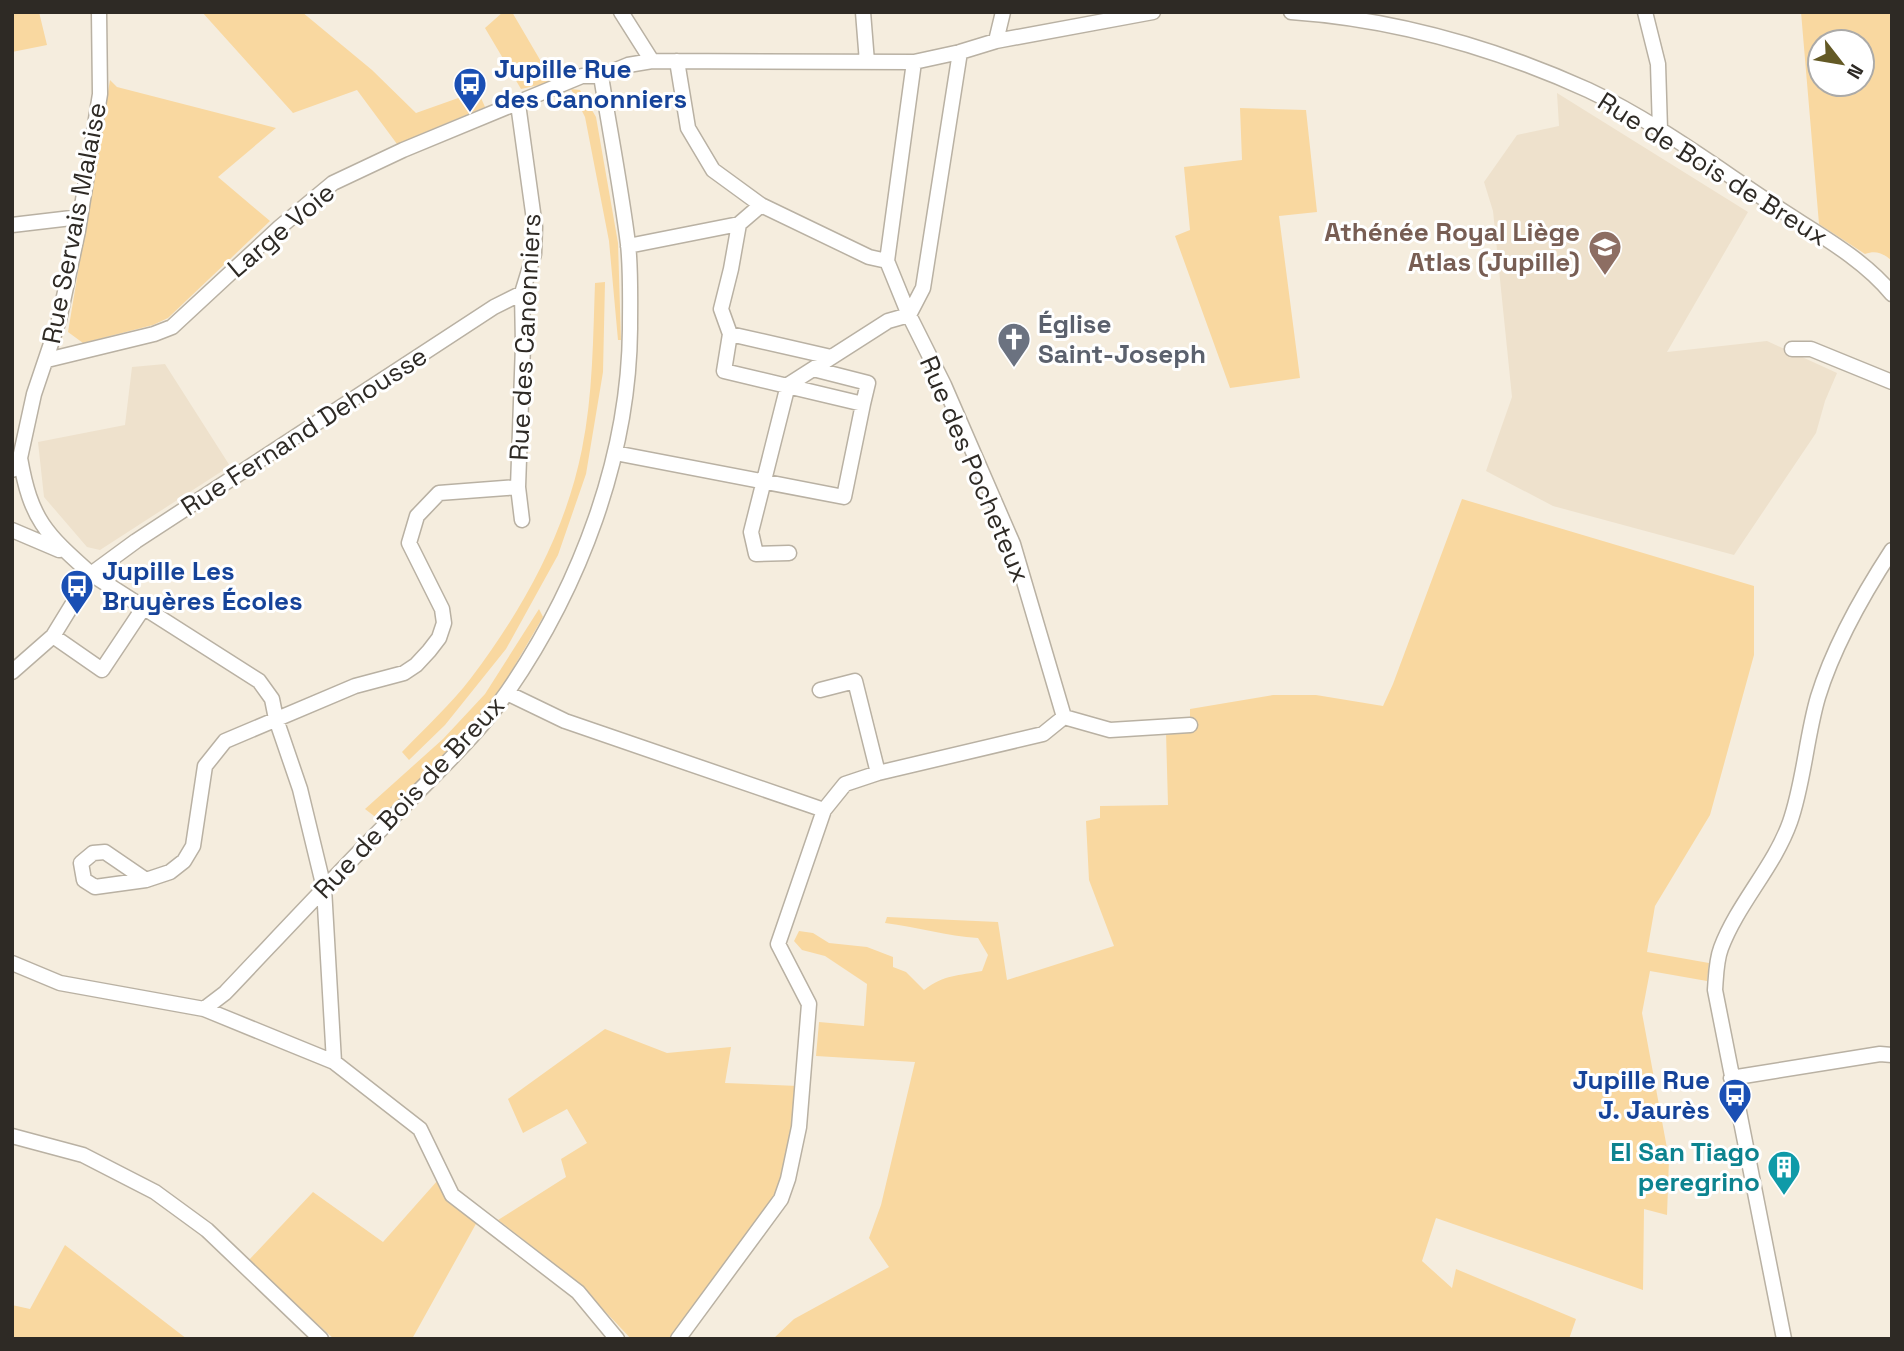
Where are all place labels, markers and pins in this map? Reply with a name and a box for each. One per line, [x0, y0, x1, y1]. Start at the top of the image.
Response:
place label: Jupille Rue des Canonniers [494, 52, 687, 116]
bus stop icon: Jupille Rue des Canonniers [451, 65, 489, 114]
place label: Athénée Royal Liège Atlas (Jupille) [1324, 215, 1580, 279]
school or university icon: Athénée Royal Liège Atlas (Jupille) [1586, 228, 1624, 277]
place label: Église Saint-Joseph [1038, 307, 1206, 371]
church icon: Église Saint-Joseph [995, 320, 1033, 369]
place label: Jupille Les Bruyères Écoles [102, 554, 303, 618]
bus stop icon: Jupille Les Bruyères Écoles [58, 567, 96, 616]
place label: Jupille Rue J. Jaurès [1573, 1063, 1710, 1127]
bus stop icon: Jupille Rue J. Jaurès [1716, 1076, 1754, 1125]
place label: El San Tiago peregrino [1610, 1135, 1760, 1199]
building icon: El San Tiago peregrino [1765, 1148, 1803, 1197]

